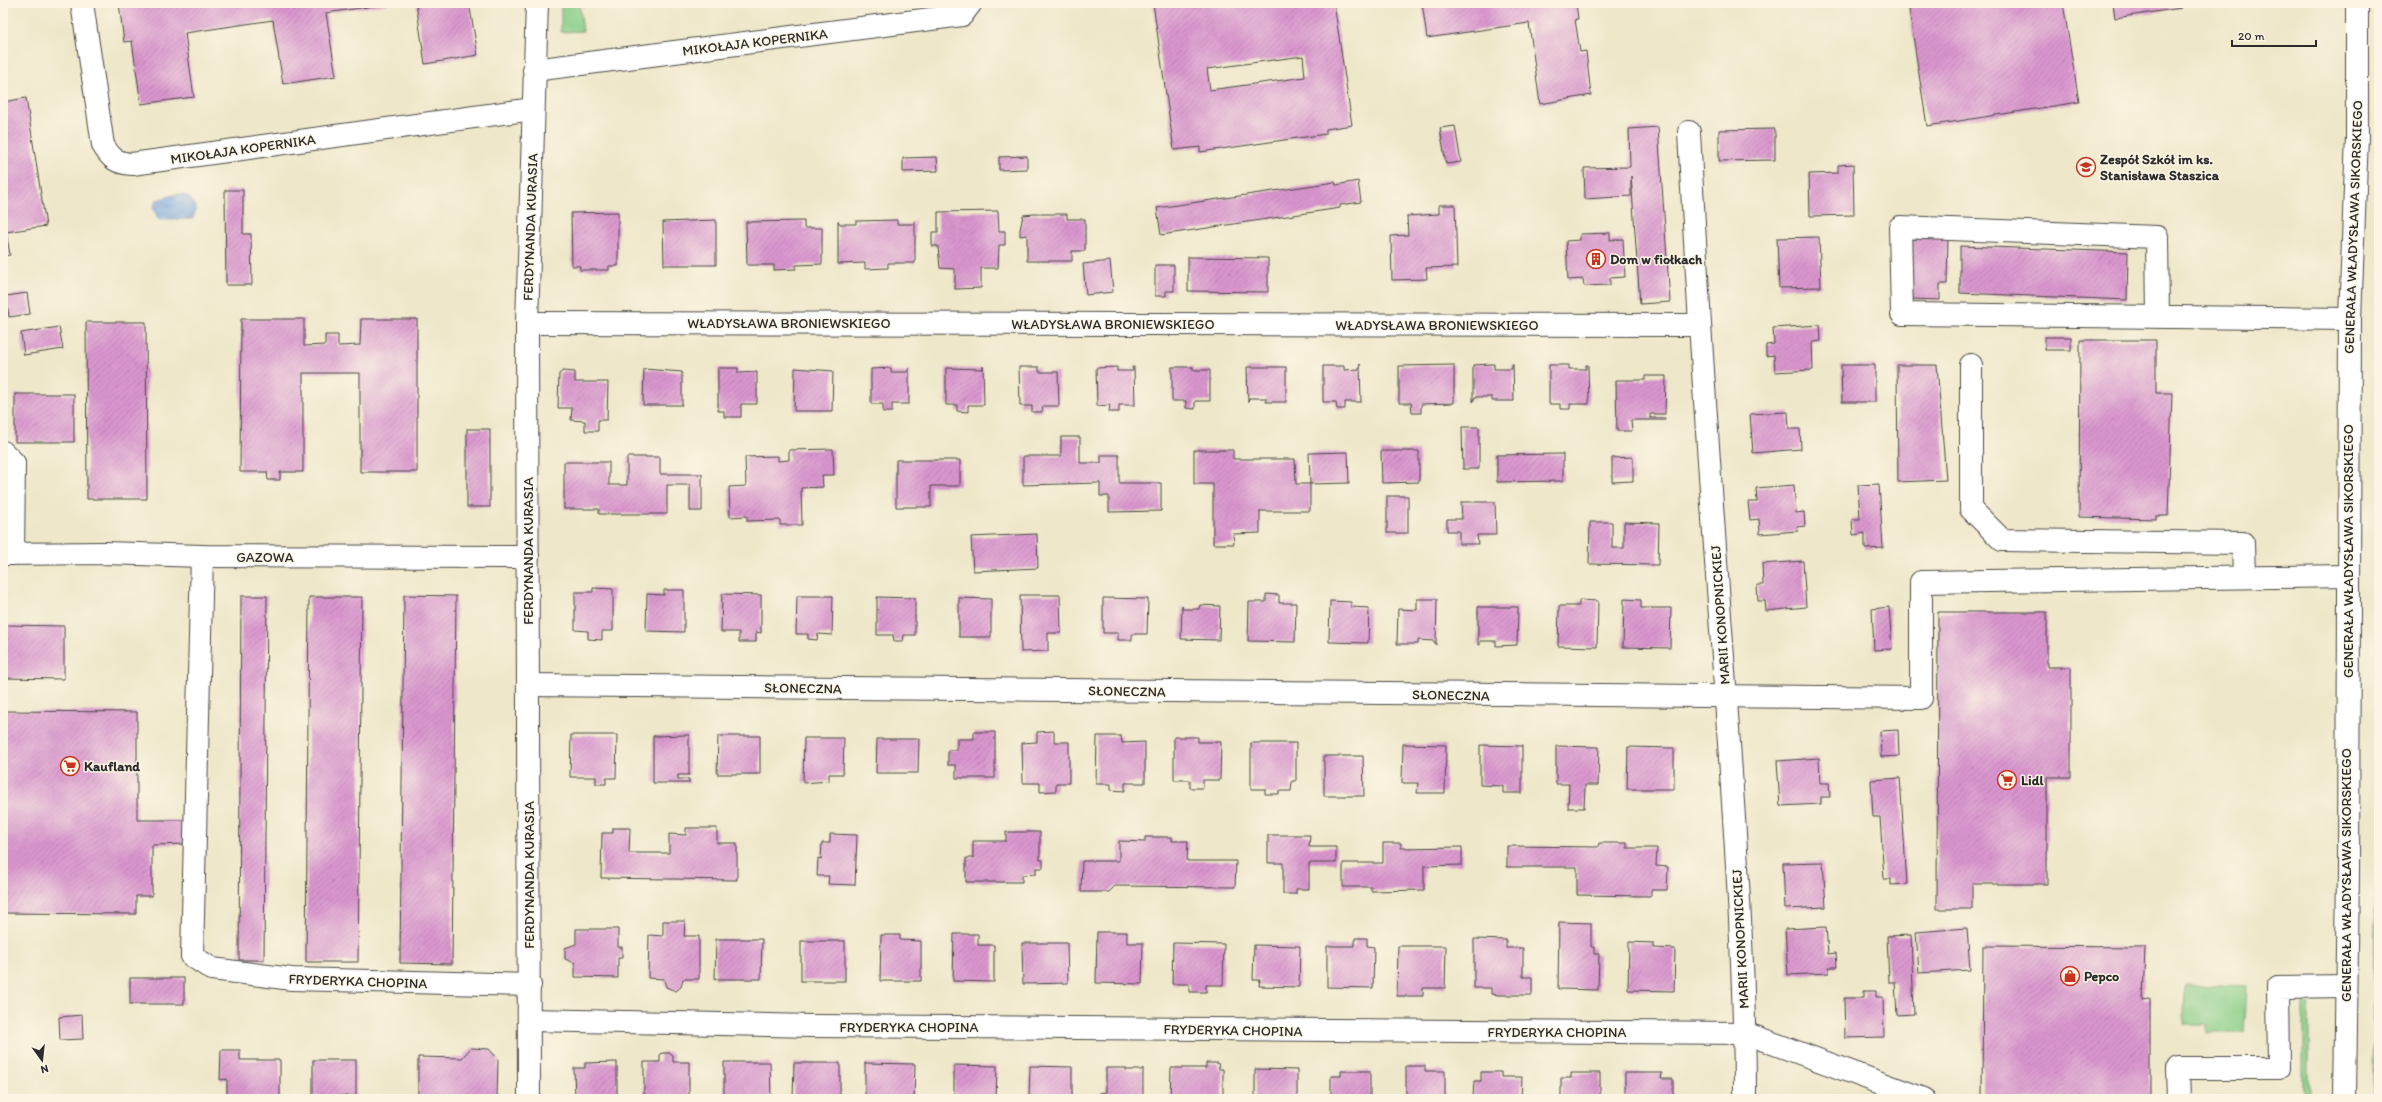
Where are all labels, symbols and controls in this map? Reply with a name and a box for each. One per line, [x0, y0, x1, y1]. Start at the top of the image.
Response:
scale bar [2232, 22, 2316, 48]
street label: MIKOŁAJA KOPERNIKA [681, 25, 829, 60]
text: 20 m [2238, 29, 2265, 43]
street label: GENERAŁA WŁADYSŁAWA SIKORSKIEGO [2341, 100, 2366, 354]
street label: MIKOŁAJA KOPERNIKA [170, 131, 317, 168]
place label: Zespół Szkół im ks. Stanisława Staszica [2100, 151, 2220, 184]
street label: FERDYNANDA KURASIA [519, 153, 542, 301]
school or university icon: Zespół Szkół im ks. Stanisława Staszica [2075, 156, 2097, 178]
building icon: Dom w fiołkach [1585, 248, 1607, 270]
place label: Dom w fiołkach [1610, 251, 1703, 268]
street label: WŁADYSŁAWA BRONIEWSKIEGO [687, 315, 891, 332]
street label: WŁADYSŁAWA BRONIEWSKIEGO [1011, 316, 1215, 333]
street label: WŁADYSŁAWA BRONIEWSKIEGO [1335, 317, 1539, 334]
street label: GENERAŁA WŁADYSŁAWA SIKORSKIEGO [2340, 424, 2357, 678]
street label: FERDYNANDA KURASIA [520, 477, 537, 625]
street label: MARII KONOPNICKIEJ [1707, 545, 1734, 685]
street label: GAZOWA [236, 549, 294, 566]
street label: SŁONECZNA [764, 679, 842, 698]
street label: SŁONECZNA [1088, 682, 1166, 701]
street label: SŁONECZNA [1412, 686, 1490, 705]
street label: GENERAŁA WŁADYSŁAWA SIKORSKIEGO [2338, 748, 2355, 1002]
supermarket icon: Kaufland [59, 755, 81, 777]
place label: Kaufland [84, 758, 140, 775]
supermarket icon: Lidl [1996, 769, 2018, 791]
place label: Lidl [2021, 772, 2044, 789]
street label: FERDYNANDA KURASIA [521, 801, 538, 949]
street label: MARII KONOPNICKIEJ [1728, 869, 1753, 1009]
shop icon: Pepco [2059, 965, 2081, 987]
place label: Pepco [2084, 968, 2119, 985]
street label: FRYDERYKA CHOPINA [288, 971, 428, 992]
street label: FRYDERYKA CHOPINA [840, 1019, 979, 1036]
street label: FRYDERYKA CHOPINA [1163, 1021, 1303, 1040]
street label: FRYDERYKA CHOPINA [1488, 1024, 1627, 1041]
north arrow [22, 1040, 62, 1080]
text: N [39, 1062, 50, 1076]

